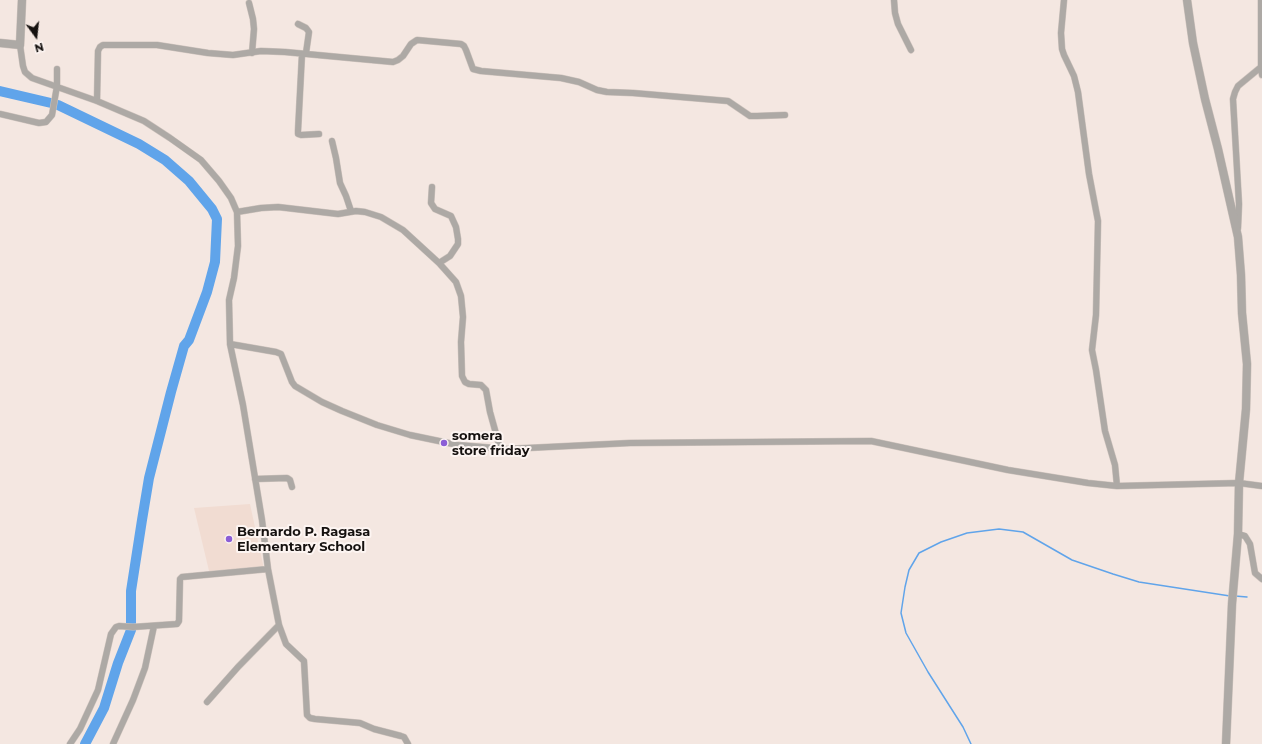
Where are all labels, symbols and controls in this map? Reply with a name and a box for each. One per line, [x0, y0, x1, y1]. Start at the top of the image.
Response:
north arrow [16, 16, 56, 56]
text: N [33, 40, 45, 56]
place label: somera store friday [452, 428, 529, 459]
marker: somera store friday [439, 438, 449, 448]
place label: Bernardo P. Ragasa Elementary School [237, 524, 370, 555]
marker: Bernardo P. Ragasa Elementary School [224, 534, 234, 544]

